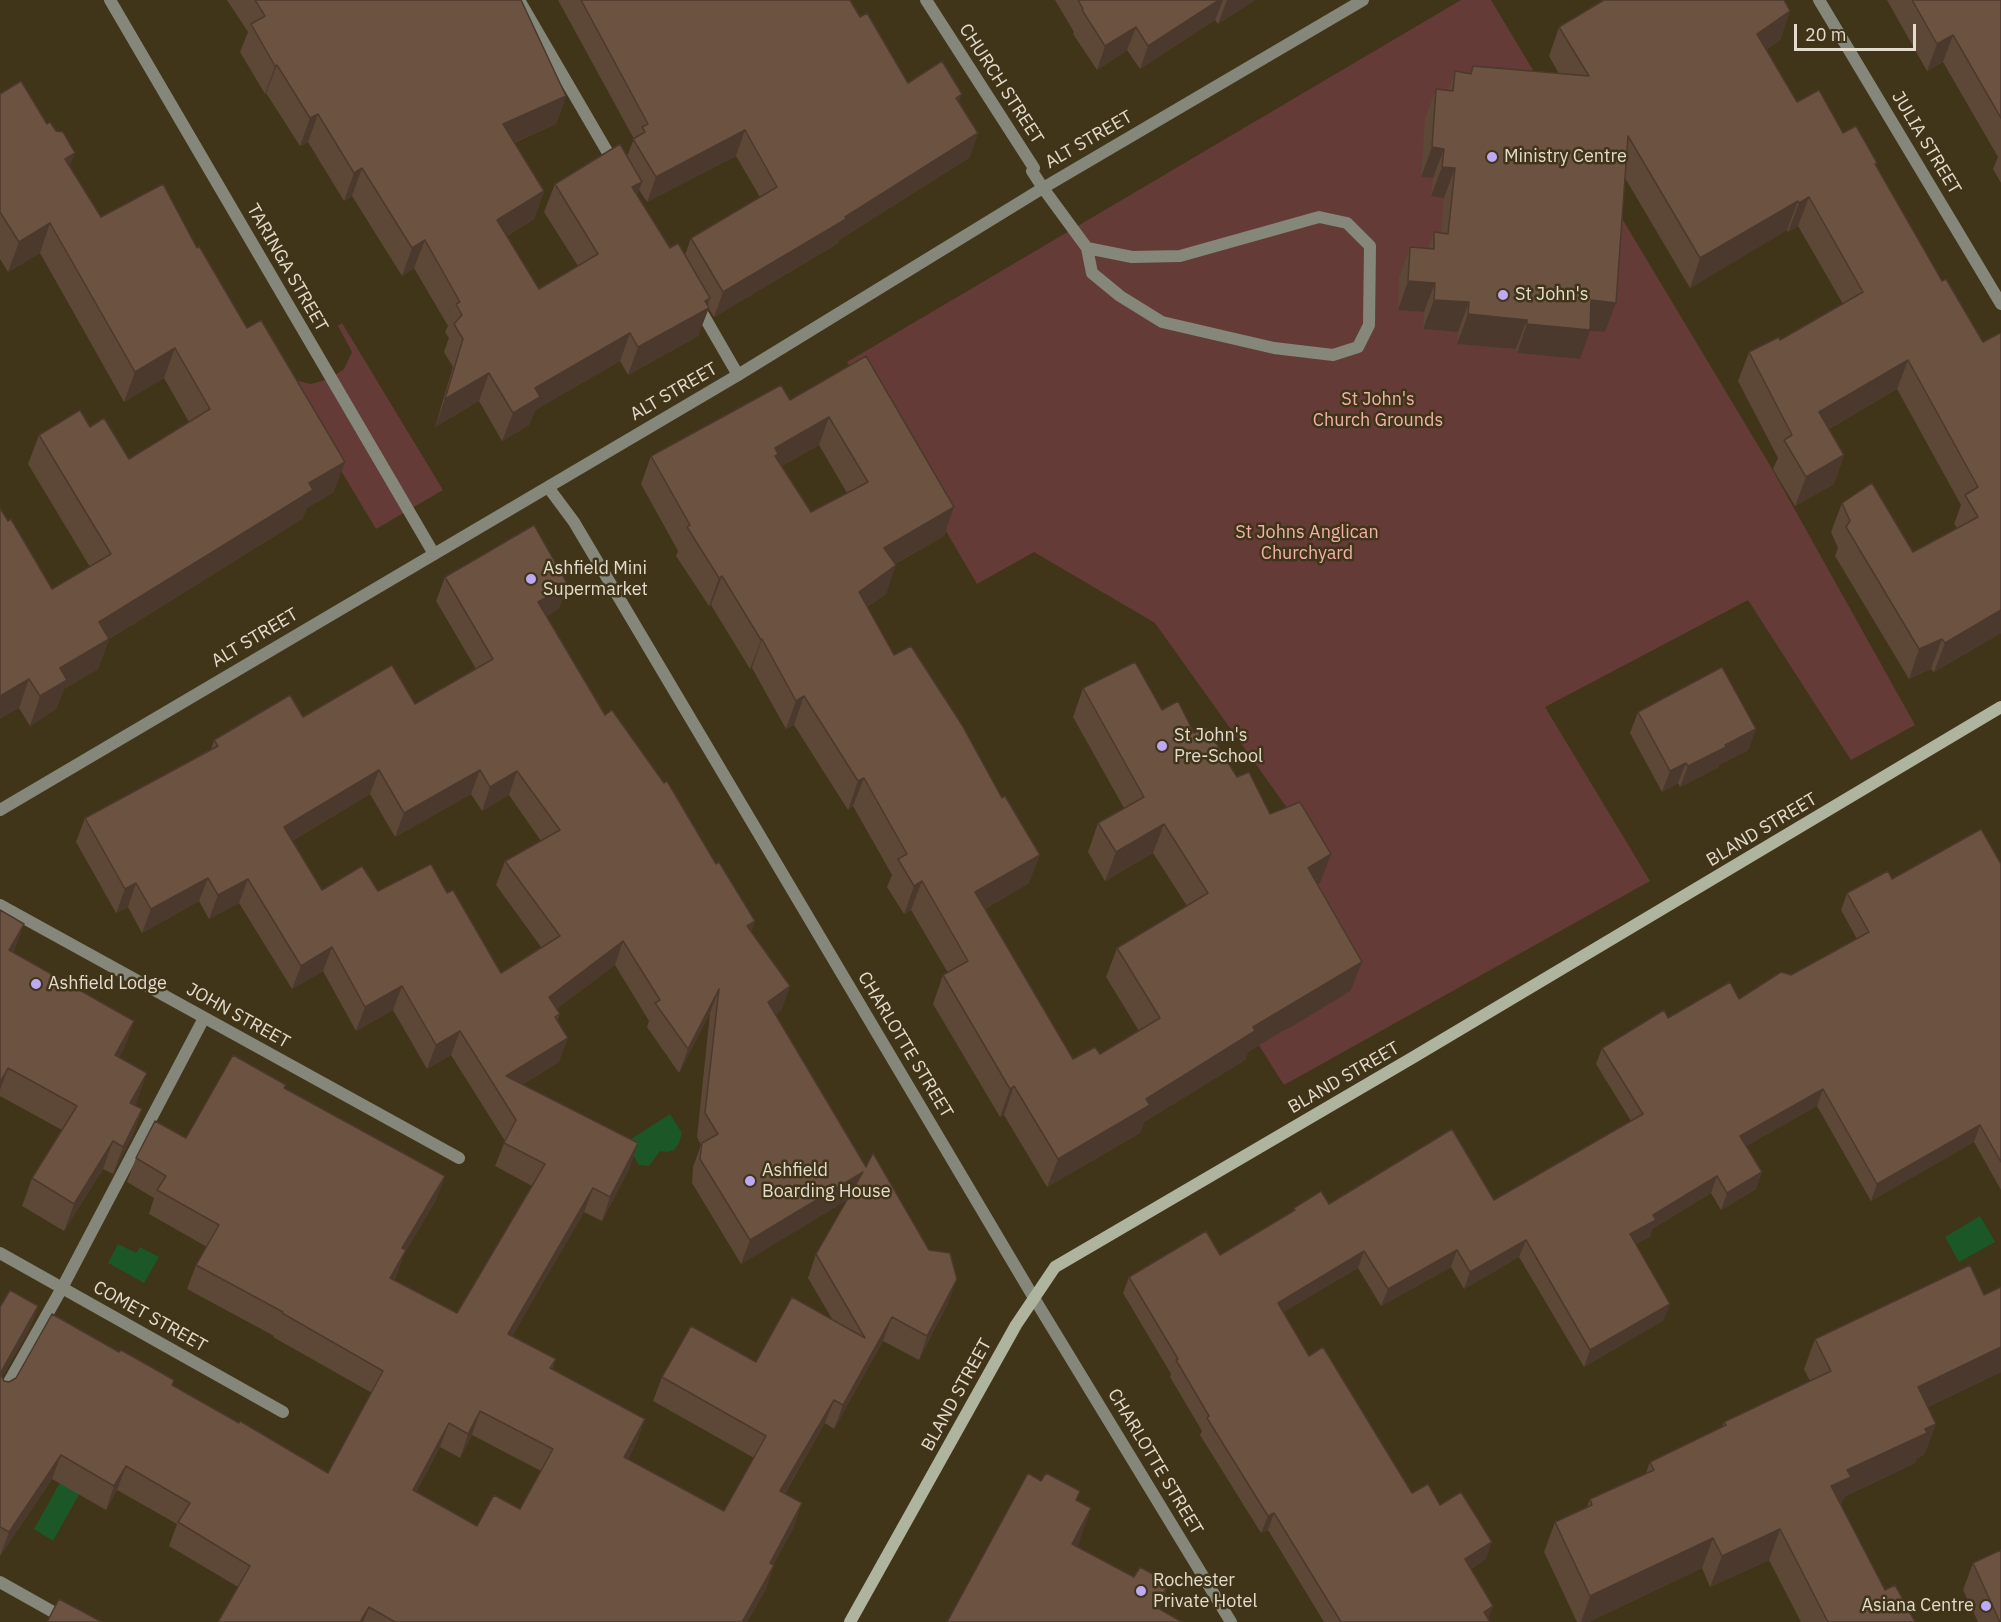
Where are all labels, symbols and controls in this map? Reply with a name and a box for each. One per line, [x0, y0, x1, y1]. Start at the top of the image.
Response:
scale bar [1797, 12, 1918, 50]
street label: CHURCH STREET [954, 20, 1048, 148]
text: 20 m [1805, 23, 1847, 46]
street label: JULIA STREET [1887, 87, 1965, 199]
street label: ALT STREET [1042, 106, 1136, 174]
place label: Ministry Centre [1504, 146, 1627, 168]
marker: Ministry Centre [1485, 150, 1499, 164]
street label: TARINGA STREET [242, 200, 332, 336]
place label: St John's [1515, 284, 1589, 306]
marker: St John's [1496, 288, 1510, 302]
street label: ALT STREET [627, 358, 721, 426]
park label: St John's Church Grounds [1313, 389, 1443, 432]
park label: St Johns Anglican Churchyard [1235, 522, 1379, 564]
place label: Ashfield Mini Supermarket [543, 558, 648, 600]
marker: Ashfield Mini Supermarket [524, 572, 538, 586]
street label: ALT STREET [208, 604, 302, 672]
place label: St John's Pre-School [1174, 725, 1263, 768]
marker: St John's Pre-School [1155, 739, 1169, 753]
street label: BLAND STREET [1703, 789, 1821, 871]
street label: CHARLOTTE STREET [853, 968, 957, 1122]
place label: Ashfield Lodge [48, 973, 167, 995]
marker: Ashfield Lodge [29, 977, 43, 991]
street label: JOHN STREET [182, 979, 294, 1053]
street label: BLAND STREET [1284, 1037, 1404, 1119]
place label: Ashfield Boarding House [762, 1160, 891, 1202]
marker: Ashfield Boarding House [743, 1174, 757, 1188]
street label: COMET STREET [89, 1277, 211, 1357]
street label: BLAND STREET [917, 1335, 997, 1455]
street label: CHARLOTTE STREET [1103, 1385, 1207, 1539]
place label: Rochester Private Hotel [1153, 1570, 1257, 1612]
marker: Rochester Private Hotel [1134, 1584, 1148, 1598]
place label: Asiana Centre [1862, 1595, 1974, 1617]
marker: Asiana Centre [1979, 1599, 1993, 1613]

